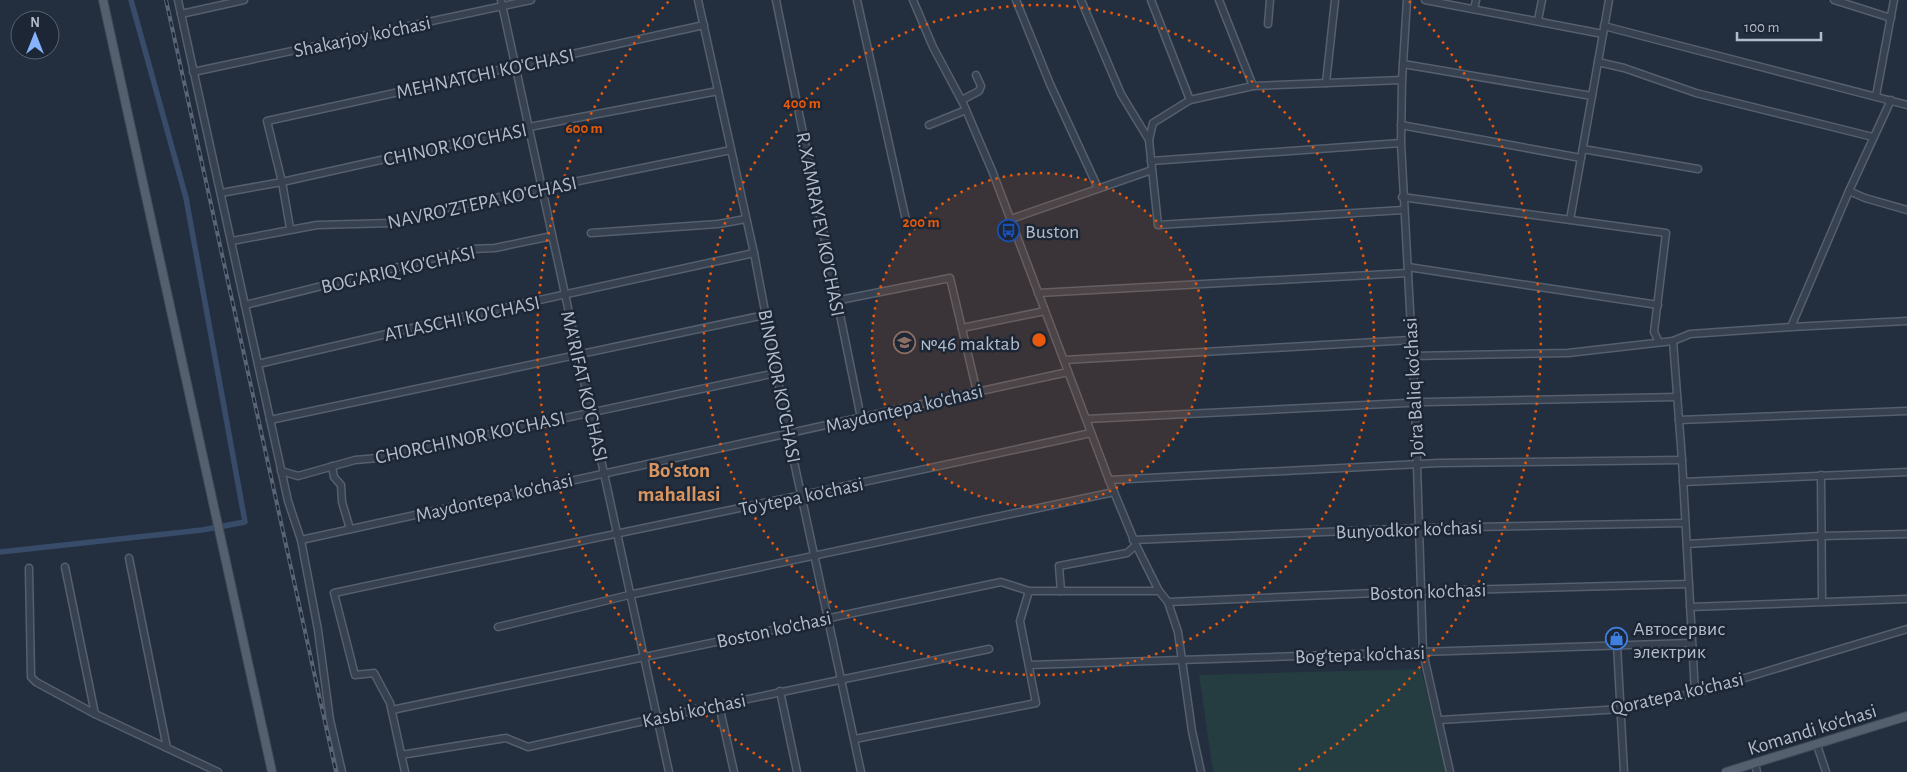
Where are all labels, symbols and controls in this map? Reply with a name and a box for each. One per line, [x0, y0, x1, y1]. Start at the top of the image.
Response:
north arrow [10, 10, 60, 60]
scale bar [1737, 10, 1821, 42]
street label: Shakarjoy ko'chasi [292, 13, 433, 61]
text: N [30, 16, 40, 30]
text: 100 m [1744, 20, 1779, 35]
street label: MEHNATCHI KO'CHASI [394, 45, 576, 103]
text: 400 m [783, 96, 821, 111]
street label: CHINOR KO'CHASI [382, 120, 529, 170]
text: 600 m [565, 121, 603, 136]
street label: R.XAMRAYEV KO'CHASI [792, 130, 848, 318]
street label: NAVRO'ZTEPA KO'CHASI [386, 173, 579, 233]
text: 200 m [902, 215, 940, 230]
bus stop icon: Buston [997, 219, 1021, 243]
place label: Buston [1025, 222, 1079, 242]
street label: BOG'ARIQ KO'CHASI [319, 242, 477, 297]
street label: ATLASCHI KO'CHASI [383, 293, 542, 345]
street label: BINOKOR KO'CHASI [754, 308, 804, 465]
street label: MA'RIFAT KO'CHASI [557, 309, 611, 464]
street label: Jo'ra Baliq ko'chasi [1400, 317, 1428, 457]
school or university icon: №46 maktab [892, 331, 916, 355]
centre of rings [1030, 331, 1048, 349]
place label: №46 maktab [920, 334, 1020, 354]
street label: Maydontepa ko'chasi [824, 381, 985, 437]
street label: CHORCHINOR KO'CHASI [373, 408, 567, 468]
district label: Bo'ston mahallasi [637, 460, 721, 505]
street label: Maydontepa ko'chasi [414, 470, 575, 526]
street label: To'ytepa ko'chasi [737, 474, 865, 520]
street label: Bunyodkor ko'chasi [1335, 517, 1483, 543]
street label: Boston ko'chasi [1369, 580, 1487, 604]
street label: Boston ko'chasi [715, 608, 833, 652]
place label: Автосервис электрик [1633, 619, 1725, 662]
shop icon: Автосервис электрик [1605, 627, 1629, 651]
street label: Bog'tepa ko'chasi [1295, 643, 1426, 667]
street label: Qoratepa ko'chasi [1609, 669, 1746, 719]
street label: Kasbi ko'chasi [641, 690, 748, 732]
street label: Komandi ko‘chasi [1745, 701, 1879, 759]

